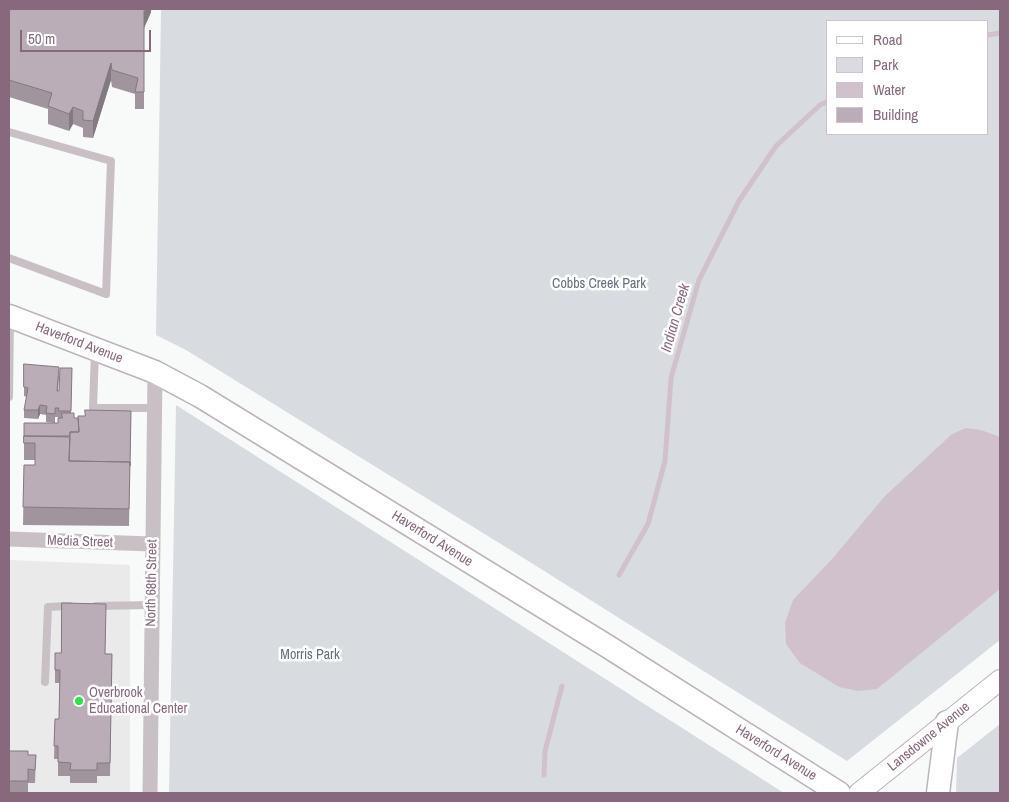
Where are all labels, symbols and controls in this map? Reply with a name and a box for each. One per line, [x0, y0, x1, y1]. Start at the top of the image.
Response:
scale bar [22, 20, 154, 52]
legend [826, 20, 989, 135]
text: 50 m [28, 28, 55, 49]
text: Road [873, 29, 902, 50]
text: Park [873, 54, 898, 75]
text: Water [873, 79, 905, 100]
text: Building [873, 104, 918, 125]
park label: Cobbs Creek Park [552, 276, 646, 292]
water label: Indian Creek [658, 282, 694, 354]
street label: Haverford Avenue [33, 319, 125, 367]
street label: Haverford Avenue [388, 507, 476, 571]
street label: Media Street [47, 532, 113, 552]
street label: North 68th Street [143, 539, 161, 627]
park label: Morris Park [280, 647, 340, 663]
place label: Overbrook Educational Center [89, 685, 187, 718]
marker: Overbrook Educational Center [73, 695, 85, 707]
street label: Lansdowne Avenue [885, 699, 973, 775]
street label: Haverford Avenue [732, 721, 820, 785]

